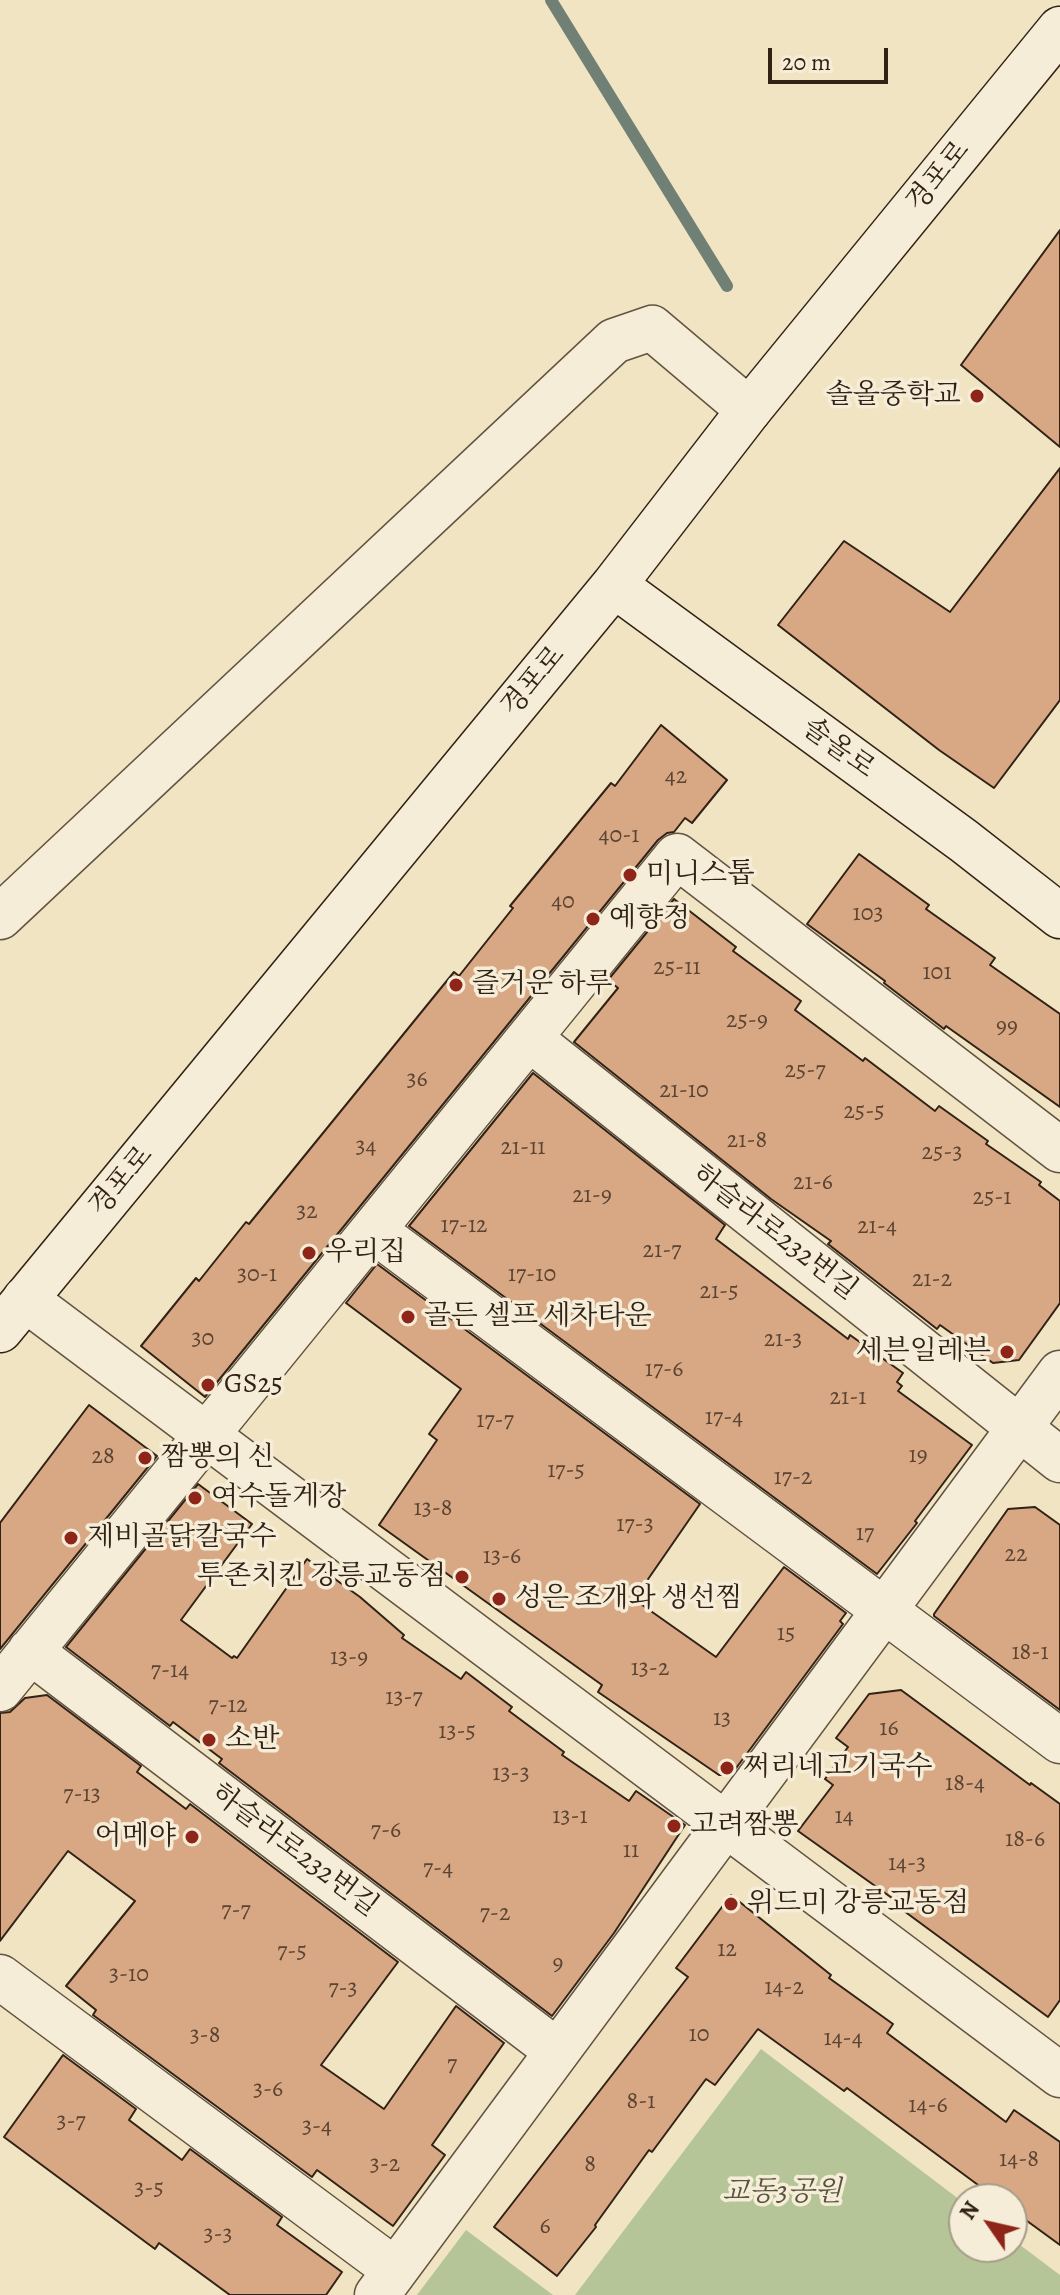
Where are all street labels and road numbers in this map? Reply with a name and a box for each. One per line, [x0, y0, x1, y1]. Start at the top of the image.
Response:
street label: 경포로 [900, 135, 978, 219]
street label: 경포로 [495, 640, 573, 724]
street label: 솔올로 [795, 712, 881, 786]
street label: 경포로 [83, 1140, 161, 1224]
street label: 하슬라로232번길 [685, 1158, 863, 1308]
street label: 하슬라로232번길 [204, 1777, 384, 1925]

